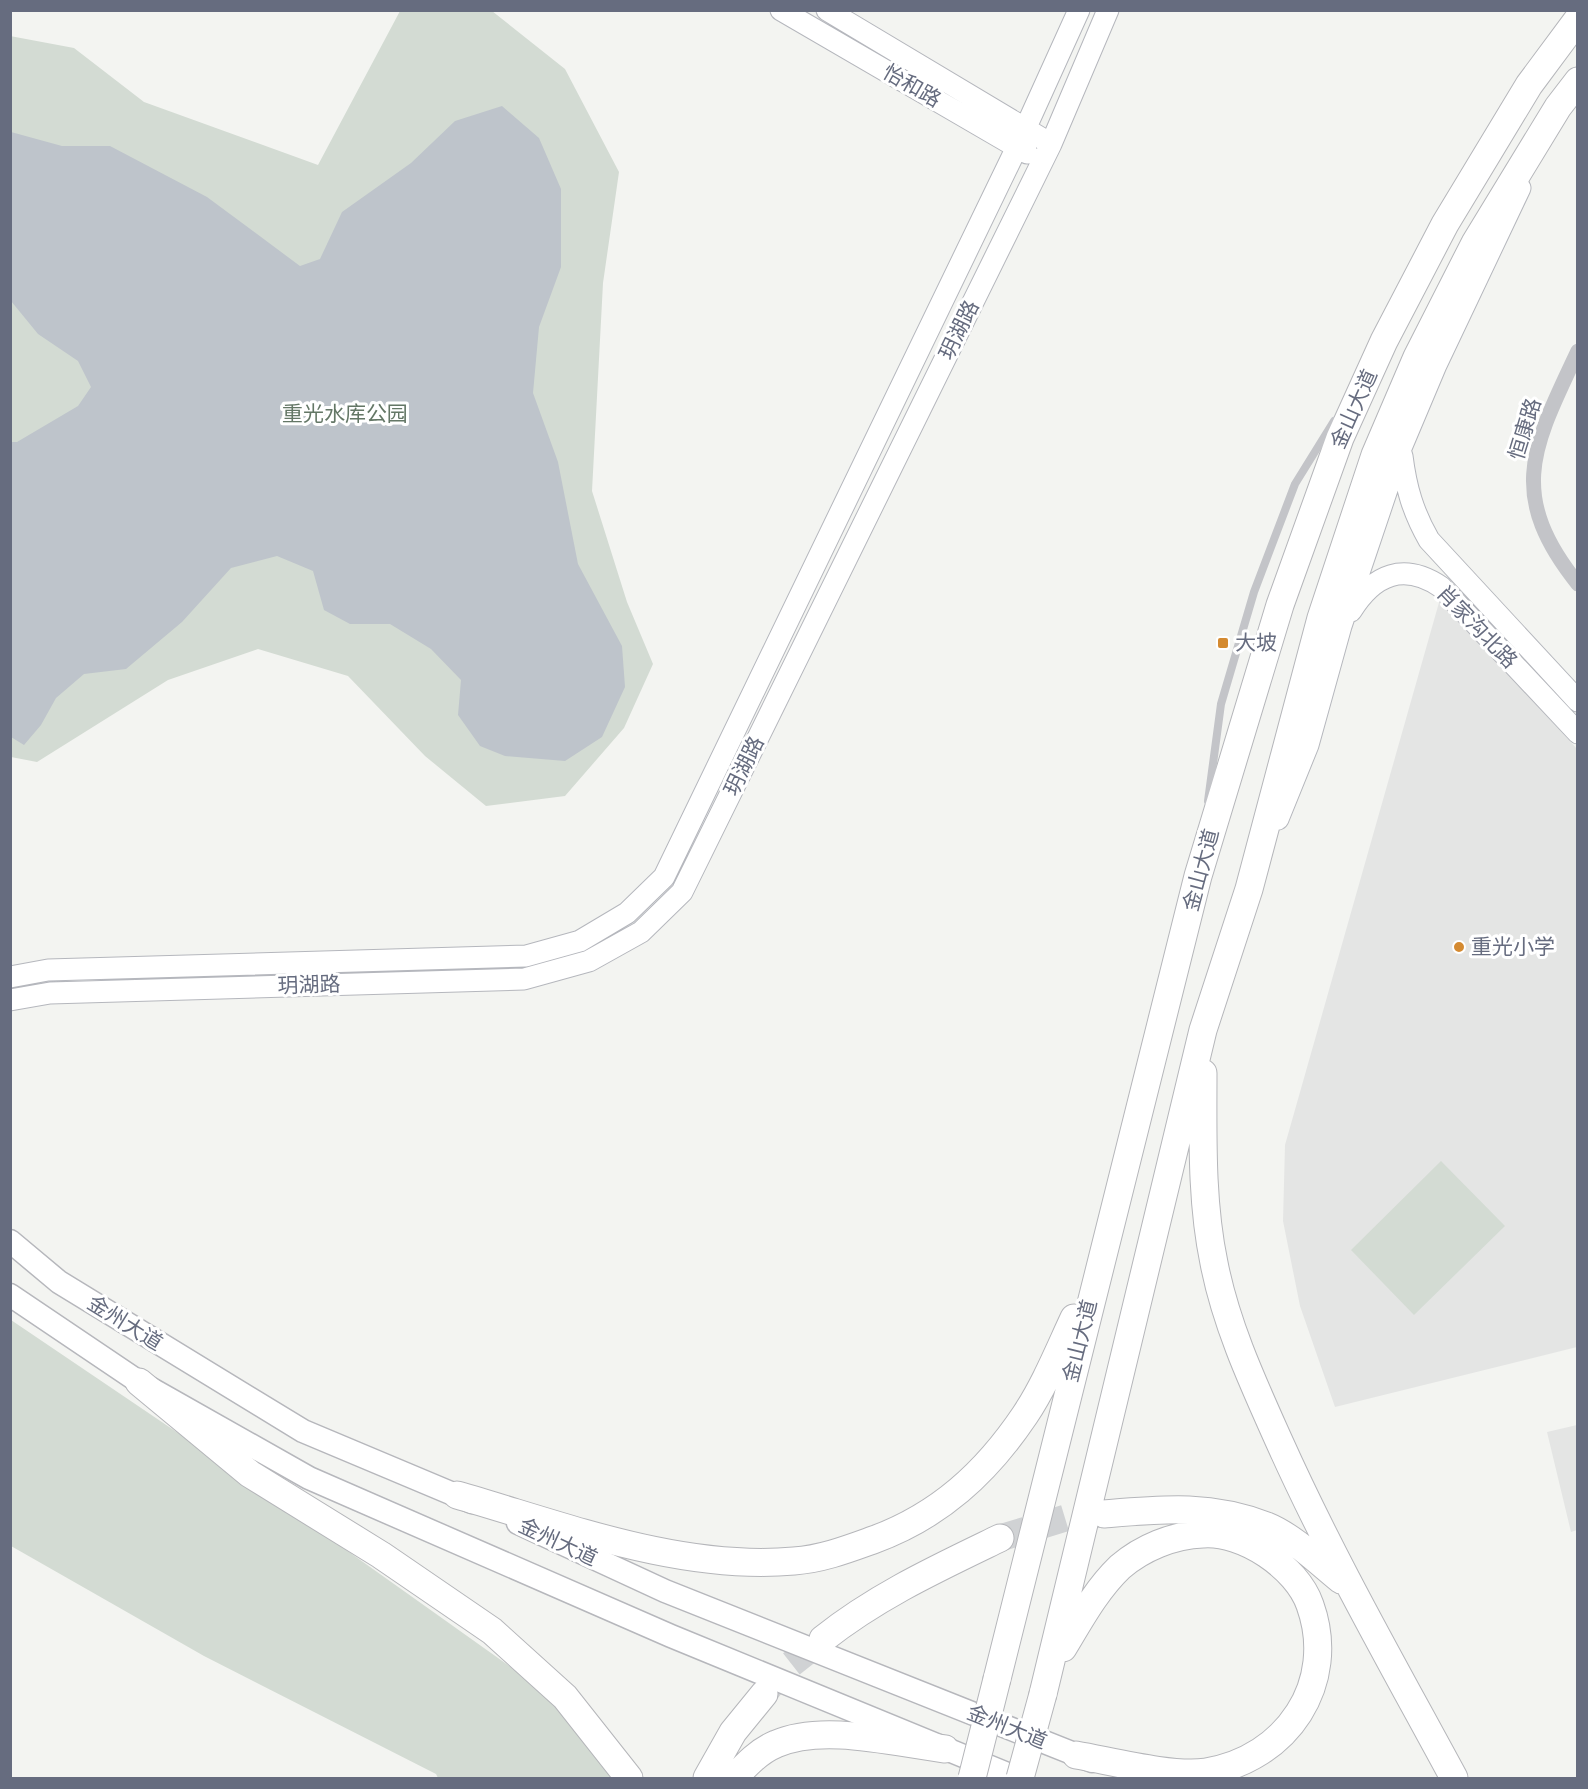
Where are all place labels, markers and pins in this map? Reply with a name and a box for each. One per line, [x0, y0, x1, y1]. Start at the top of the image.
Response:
place label: 大坡 [1235, 631, 1277, 655]
marker: 大坡 [1216, 636, 1230, 650]
place label: 重光小学 [1471, 935, 1555, 959]
marker: 重光小学 [1452, 940, 1466, 954]

